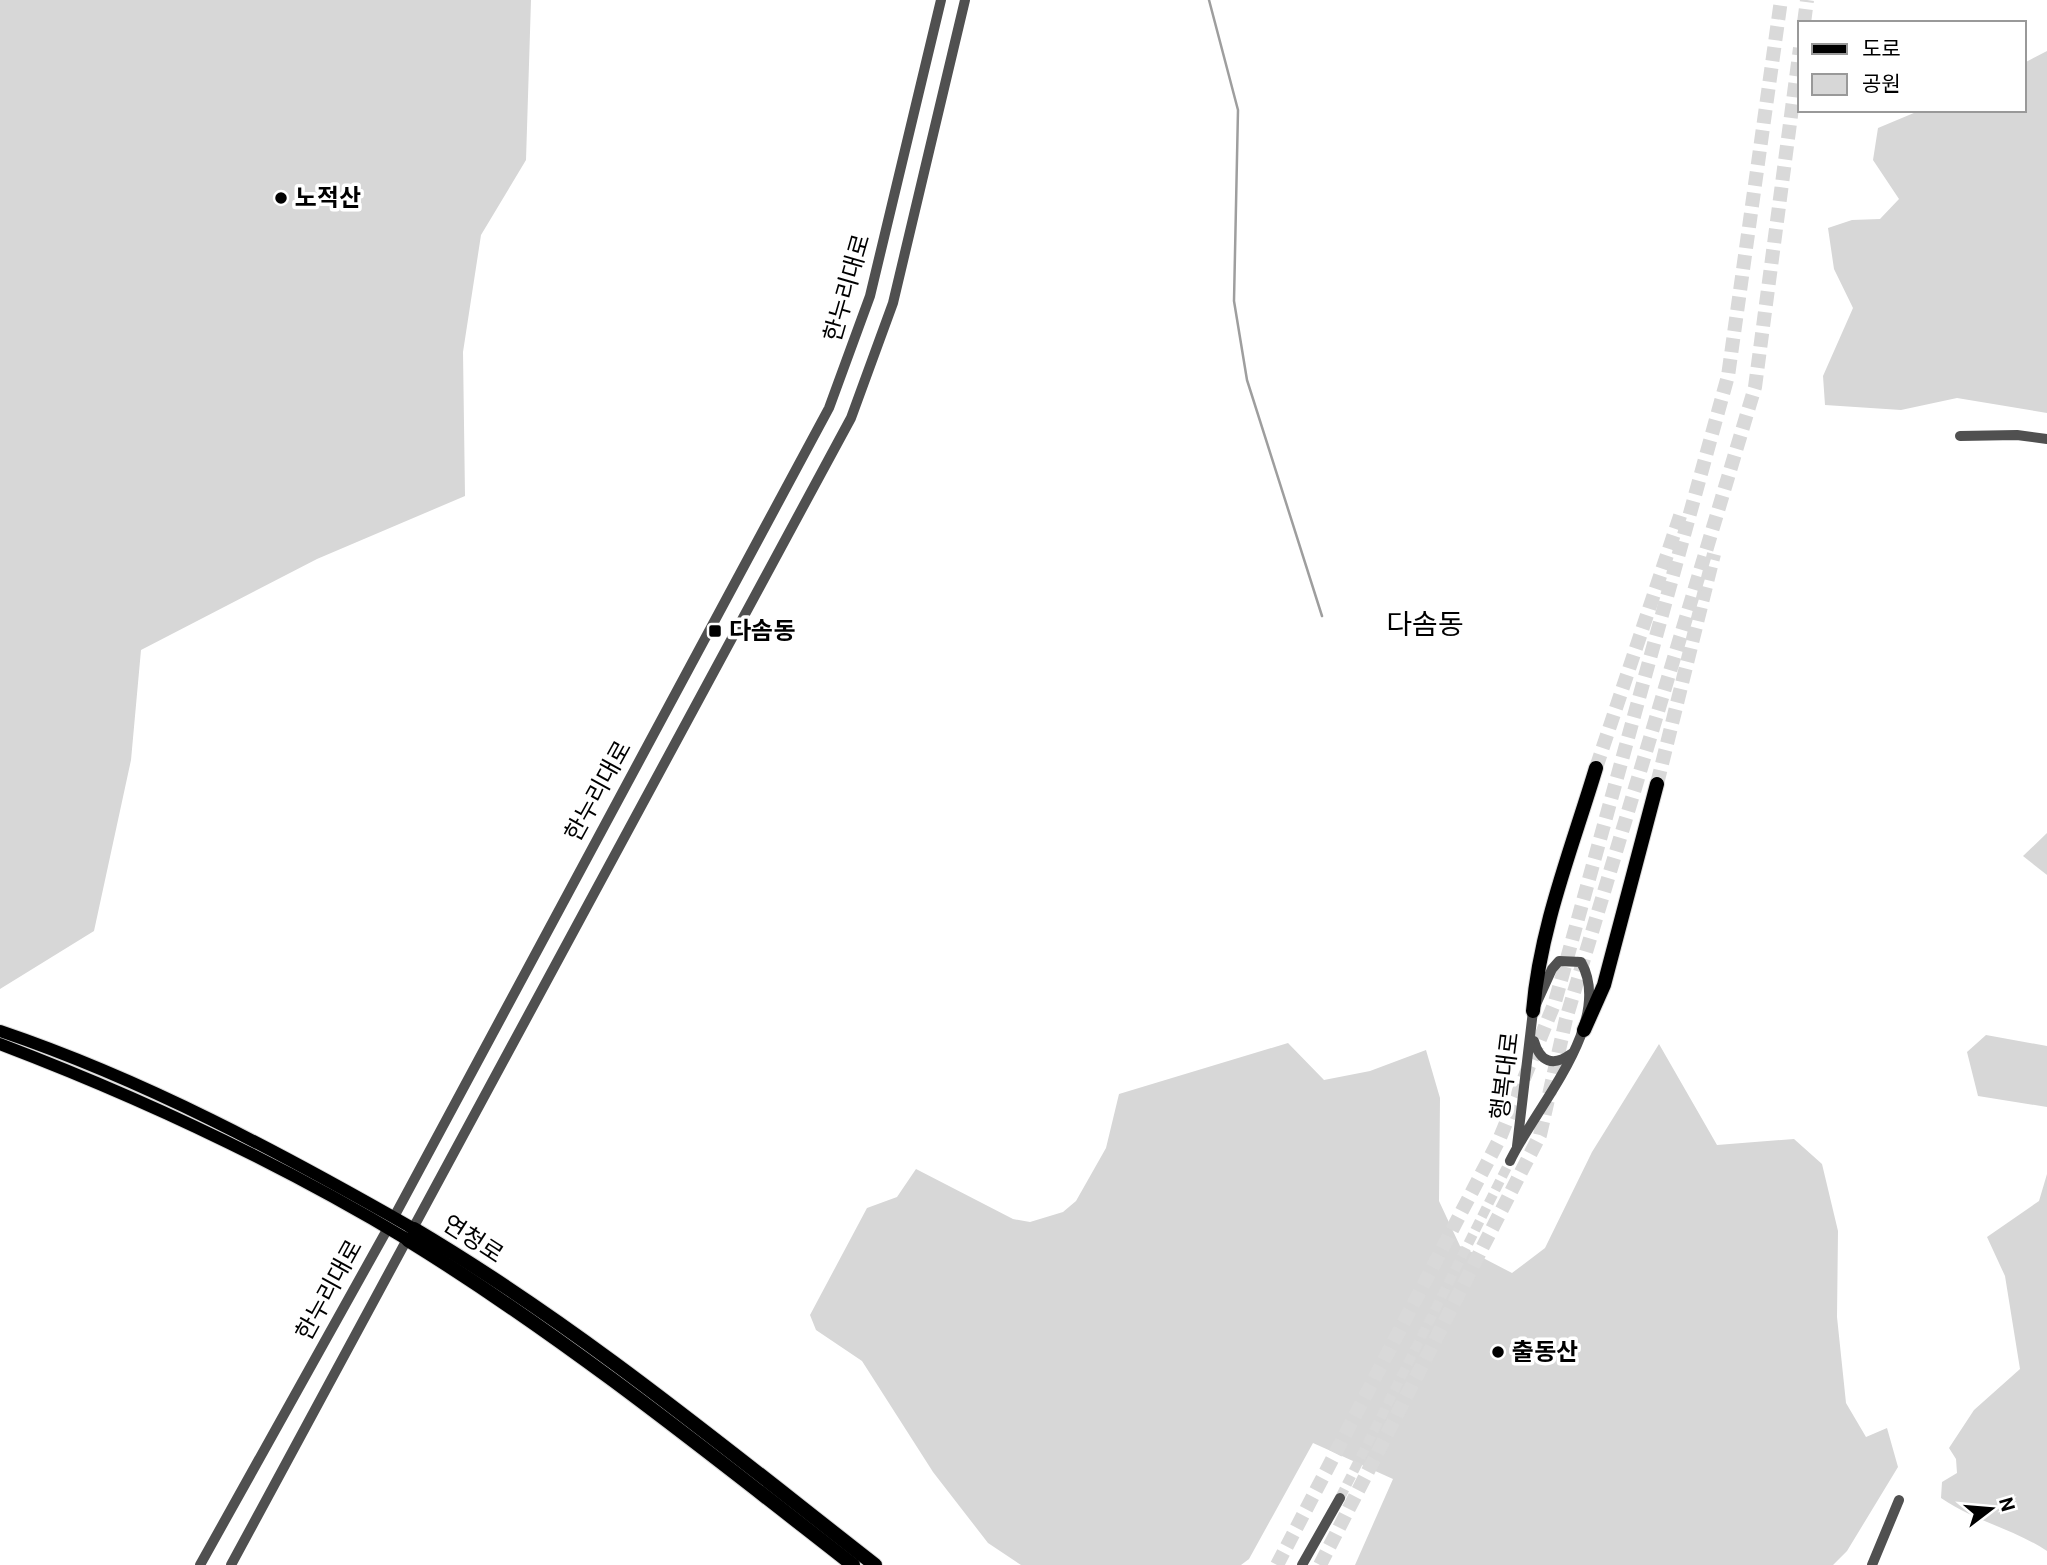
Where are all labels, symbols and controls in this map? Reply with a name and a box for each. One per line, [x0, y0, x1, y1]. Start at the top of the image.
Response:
legend [1798, 21, 2026, 112]
text: 도로 [1862, 37, 1901, 61]
text: 공원 [1862, 72, 1901, 96]
place label: 노적산 [295, 184, 361, 212]
marker: 노적산 [273, 190, 289, 206]
street label: 한누리대로 [818, 231, 876, 345]
district label: 다솜동 [1386, 608, 1464, 641]
place label: 다솜동 [729, 617, 795, 645]
marker: 다솜동 [707, 623, 723, 639]
street label: 한누리대로 [559, 736, 637, 846]
street label: 행복대로 [1486, 1030, 1524, 1122]
street label: 연청로 [438, 1209, 508, 1269]
street label: 한누리대로 [290, 1235, 368, 1345]
place label: 출동산 [1512, 1338, 1578, 1366]
marker: 출동산 [1490, 1344, 1506, 1360]
north arrow [1956, 1474, 2026, 1544]
text: N [1994, 1495, 2020, 1514]

